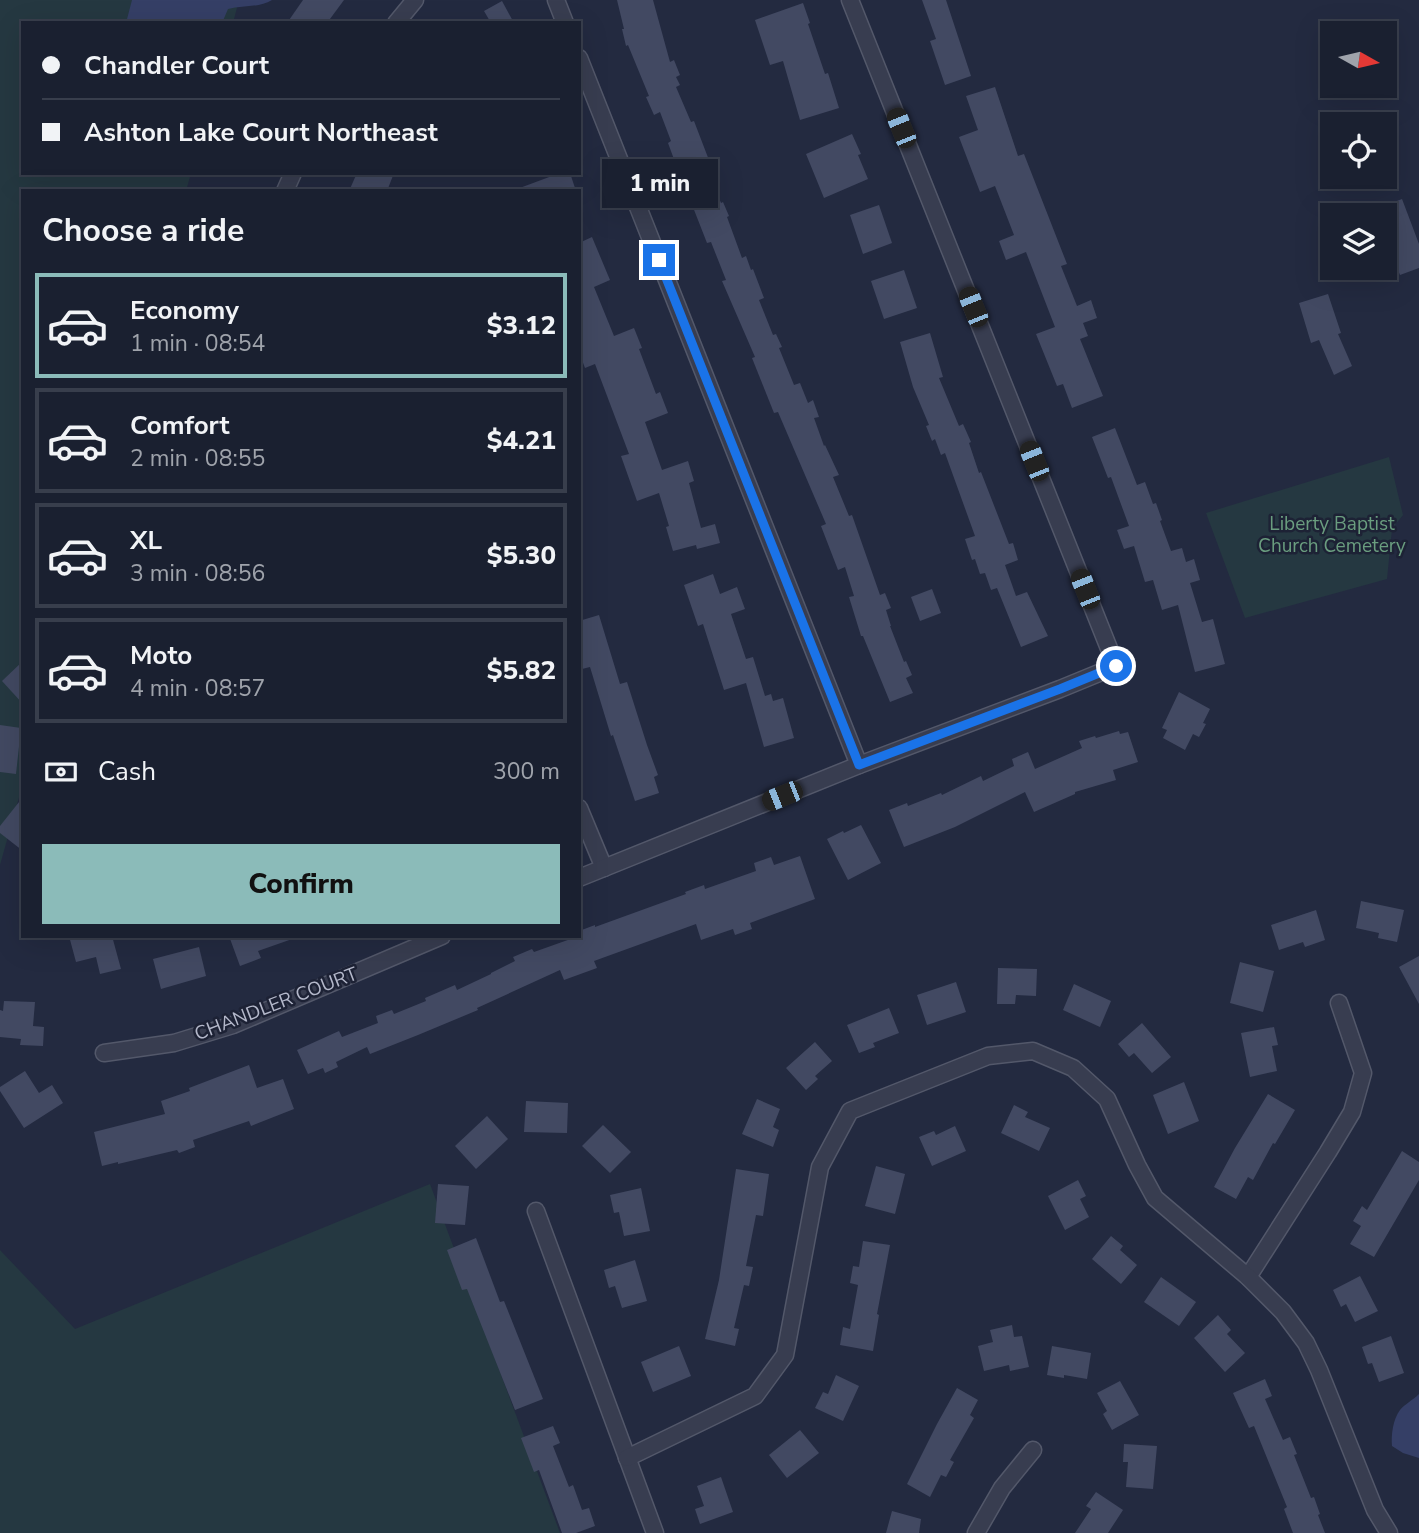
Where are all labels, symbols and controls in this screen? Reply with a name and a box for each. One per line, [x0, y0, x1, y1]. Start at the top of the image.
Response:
north arrow [1320, 21, 1396, 98]
map controls [1320, 21, 1397, 280]
text: Chandler Court [84, 48, 269, 83]
car [884, 105, 919, 151]
button: locate [1320, 112, 1397, 189]
text: Ashton Lake Court Northeast [84, 115, 438, 150]
callout: 1 min [601, 159, 717, 208]
text: 1 min [630, 168, 690, 199]
button: layers [1320, 203, 1397, 280]
text: Choose a ride [42, 209, 244, 252]
route end [643, 244, 675, 276]
car [956, 284, 991, 330]
text: Economy [130, 293, 239, 328]
icon: car [46, 294, 109, 357]
text: $3.12 [487, 308, 556, 343]
text: 1 min · 08:54 [130, 328, 265, 359]
text: Comfort [130, 408, 230, 443]
icon: car [46, 409, 109, 472]
text: $4.21 [487, 423, 556, 458]
car [1017, 438, 1052, 484]
text: 2 min · 08:55 [130, 443, 265, 474]
park label: Liberty Baptist Church Cemetery [1258, 511, 1406, 559]
text: XL [130, 523, 162, 558]
icon: car [46, 524, 109, 587]
text: $5.30 [487, 538, 556, 573]
text: 3 min · 08:56 [130, 558, 265, 589]
car [1068, 566, 1103, 612]
text: Moto [130, 638, 192, 673]
icon: car [46, 639, 109, 702]
route start [1100, 650, 1132, 682]
text: $5.82 [487, 653, 556, 688]
text: 4 min · 08:57 [130, 673, 265, 704]
icon: cash [42, 753, 80, 791]
text: Cash [98, 754, 156, 789]
text: 300 m [493, 756, 560, 787]
car [759, 778, 806, 814]
button: Confirm [42, 844, 560, 924]
street label: CHANDLER COURT [191, 961, 362, 1047]

